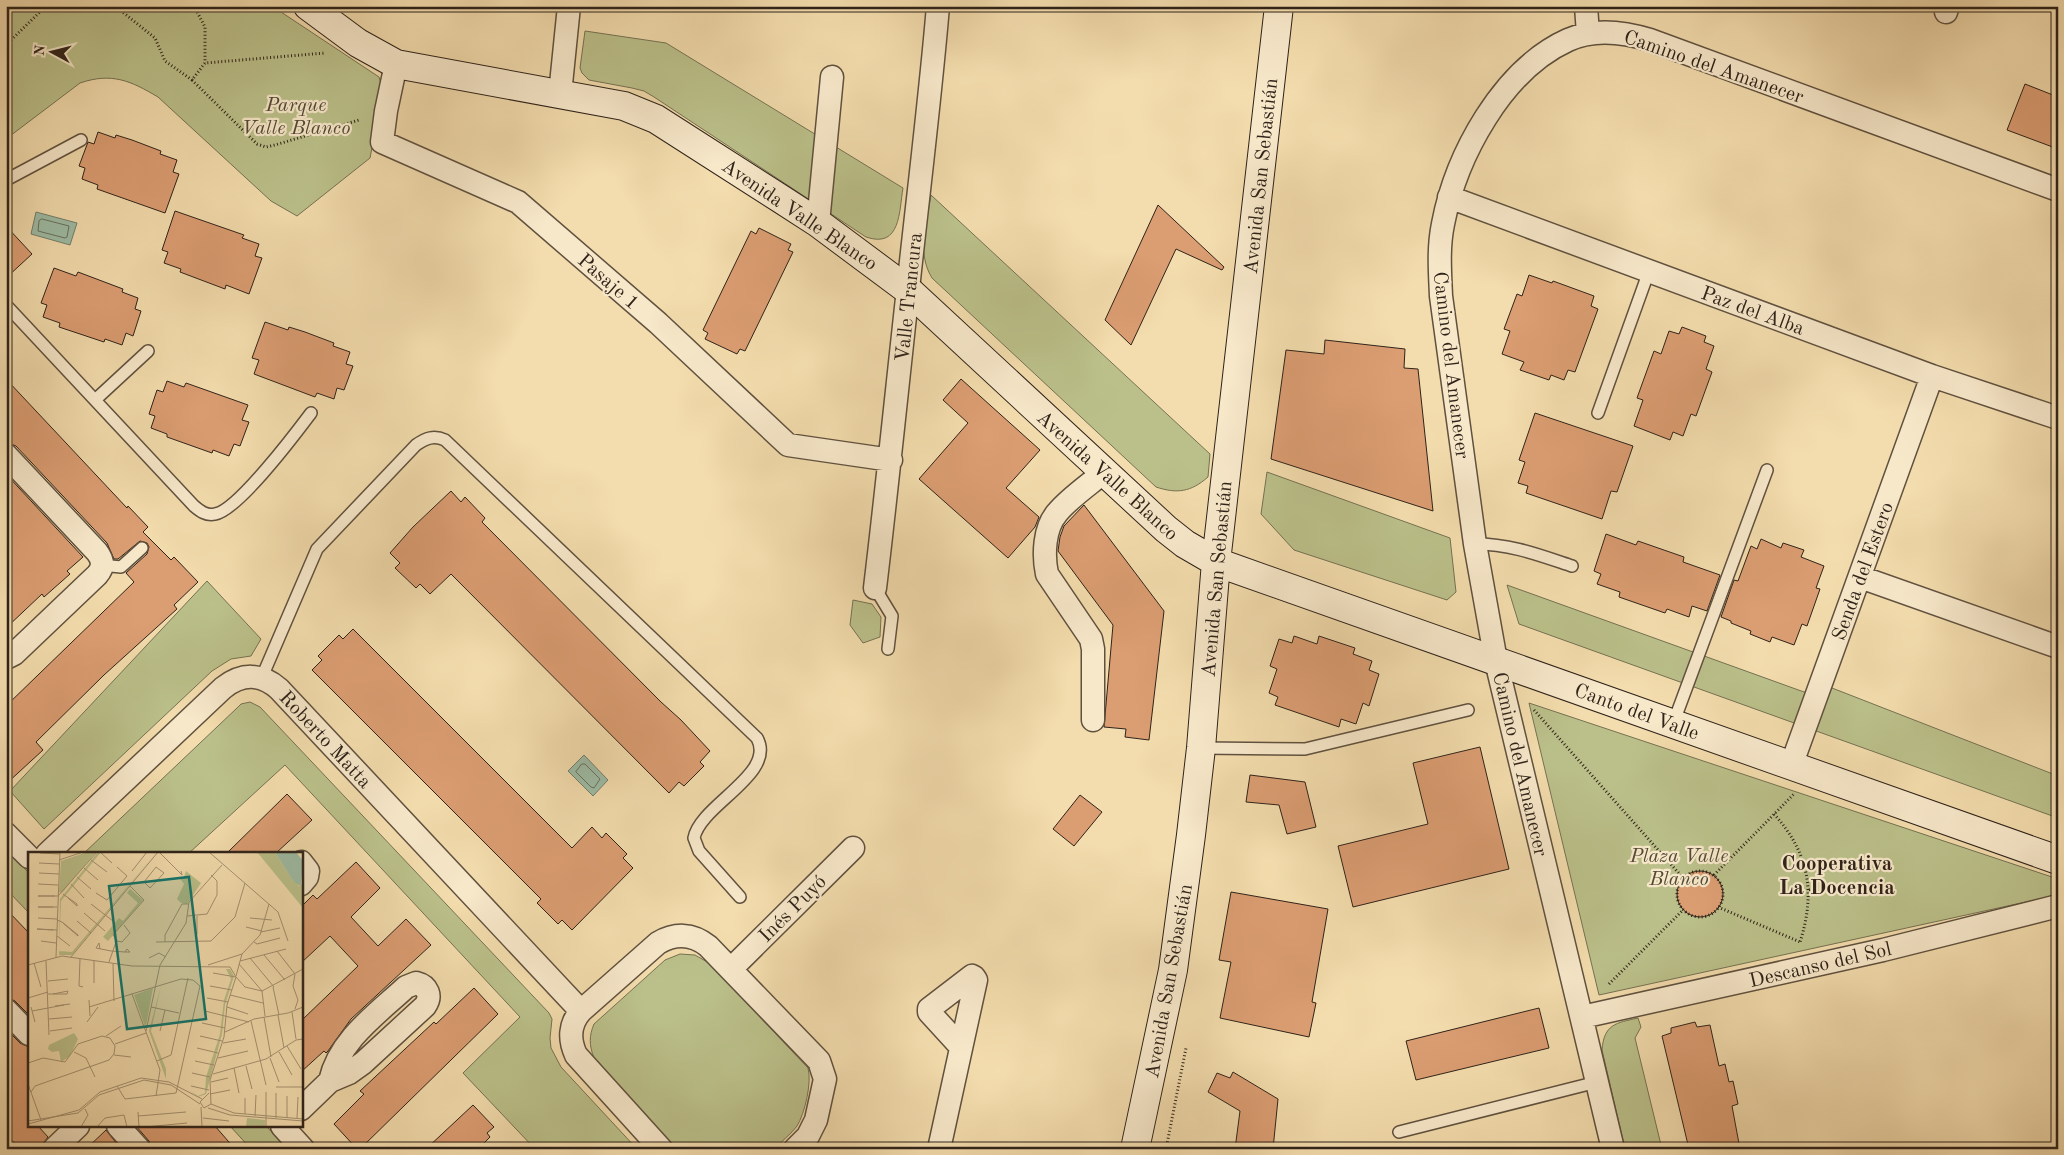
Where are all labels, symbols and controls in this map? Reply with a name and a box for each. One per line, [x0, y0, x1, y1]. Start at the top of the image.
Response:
north arrow [28, 28, 78, 78]
street label: Camino del Amanecer [1621, 28, 1806, 108]
text: N [32, 44, 48, 57]
street label: Avenida San Sebastián [1242, 77, 1282, 275]
park label: Parque Valle Blanco [241, 96, 351, 139]
street label: Avenida Valle Blanco [718, 156, 880, 275]
street label: Valle Trancura [893, 231, 927, 363]
street label: Pasaje 1 [573, 251, 642, 314]
street label: Camino del Amanecer [1429, 270, 1471, 460]
street label: Paz del Alba [1698, 284, 1807, 340]
street label: Avenida Valle Blanco [1032, 408, 1181, 545]
street label: Avenida San Sebastián [1199, 480, 1237, 678]
street label: Senda del Estero [1830, 500, 1898, 644]
street label: Camino del Amanecer [1488, 670, 1550, 859]
street label: Canto del Valle [1571, 681, 1701, 745]
street label: Roberto Matta [275, 688, 375, 793]
park label: Plaza Valle Blanco [1629, 847, 1728, 890]
inset map [28, 852, 302, 1128]
district label: Cooperativa La Docencia [1779, 854, 1895, 899]
street label: Inés Puyó [756, 872, 831, 947]
street label: Avenida San Sebastián [1143, 882, 1197, 1080]
street label: Descanso del Sol [1747, 940, 1894, 992]

